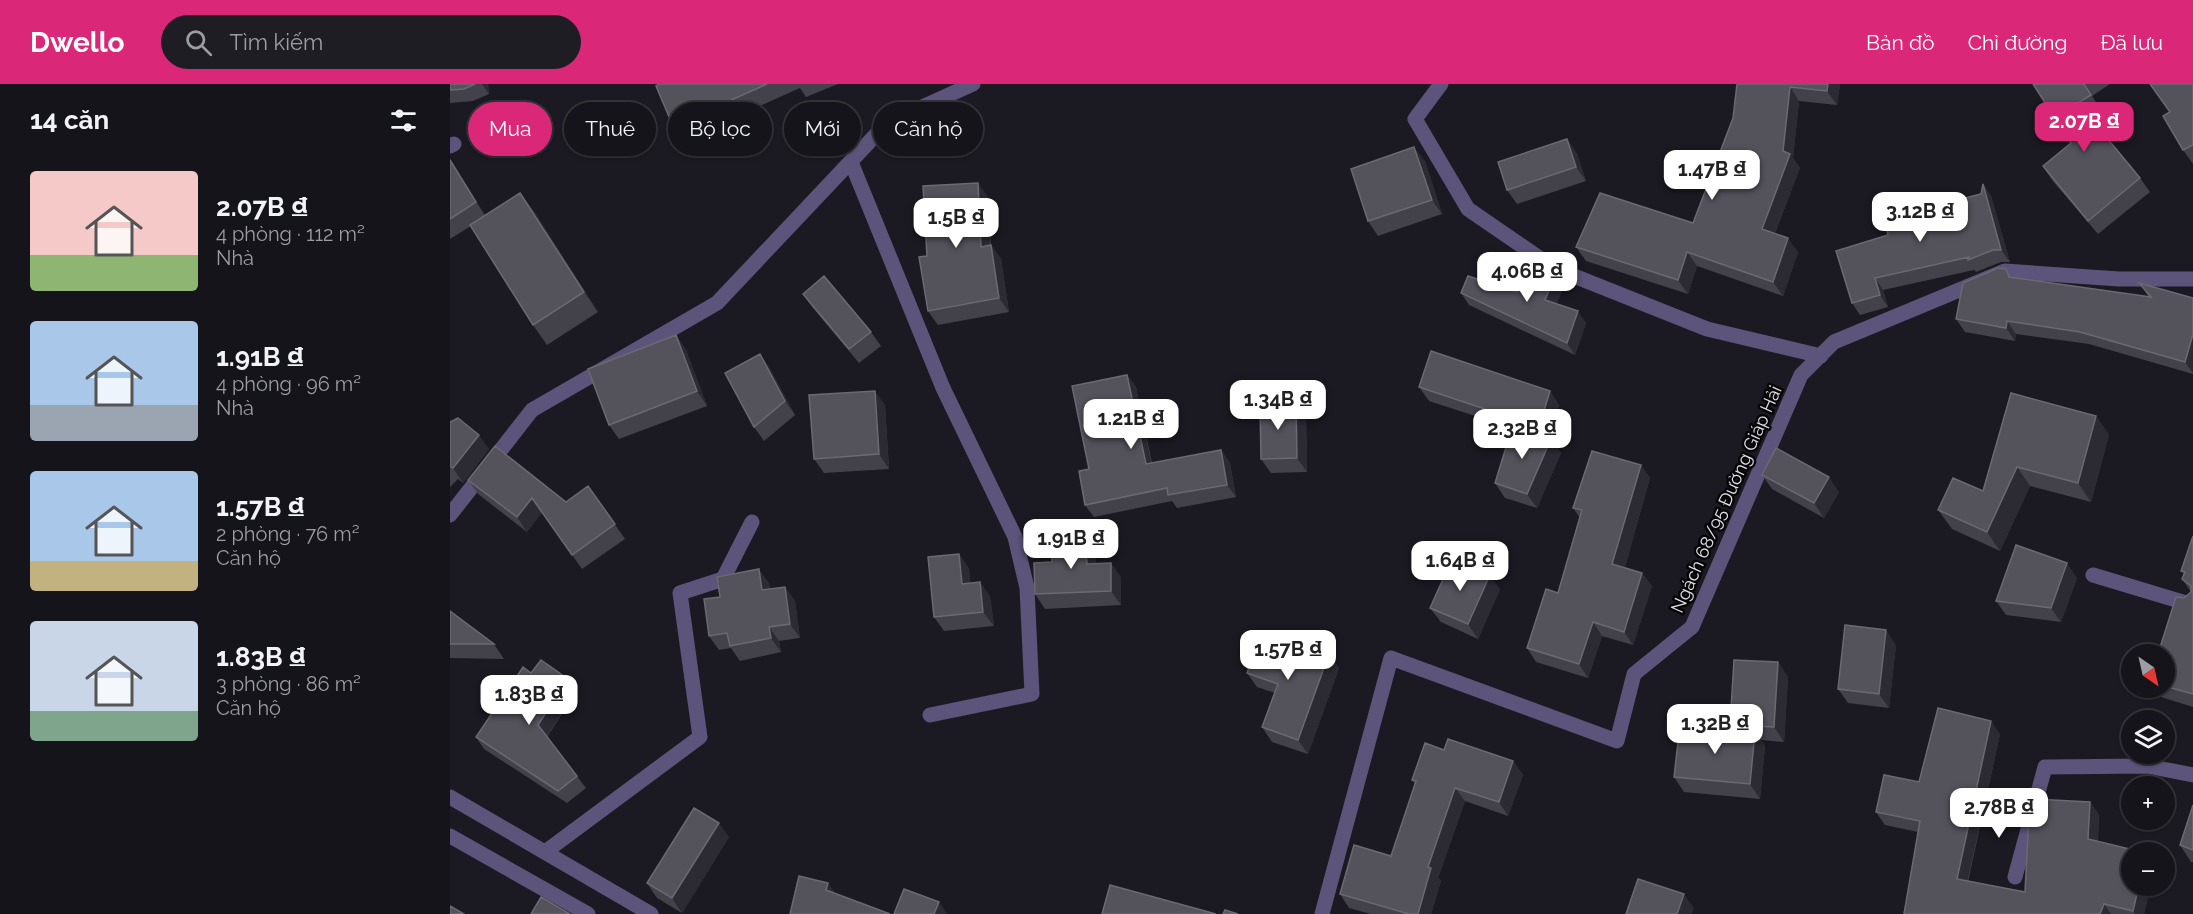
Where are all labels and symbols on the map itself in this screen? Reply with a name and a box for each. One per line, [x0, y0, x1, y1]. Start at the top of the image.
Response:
pin: 2.07B ₫ [2029, 102, 2139, 153]
pin: 1.47B ₫ [1657, 150, 1767, 201]
pin: 3.12B ₫ [1865, 192, 1975, 243]
pin: 1.5B ₫ [907, 198, 1005, 249]
pin: 4.06B ₫ [1472, 252, 1582, 303]
pin: 1.34B ₫ [1223, 380, 1333, 431]
street label: Ngách 68/95 Đường Giáp Hải [1666, 382, 1786, 616]
pin: 1.21B ₫ [1076, 399, 1186, 450]
pin: 2.32B ₫ [1467, 409, 1577, 460]
pin: 1.91B ₫ [1016, 519, 1126, 570]
pin: 1.64B ₫ [1405, 541, 1515, 592]
pin: 1.57B ₫ [1233, 630, 1343, 681]
north arrow [2121, 644, 2175, 698]
pin: 1.83B ₫ [474, 675, 584, 726]
pin: 1.32B ₫ [1660, 704, 1770, 755]
pin: 2.78B ₫ [1944, 788, 2054, 839]

